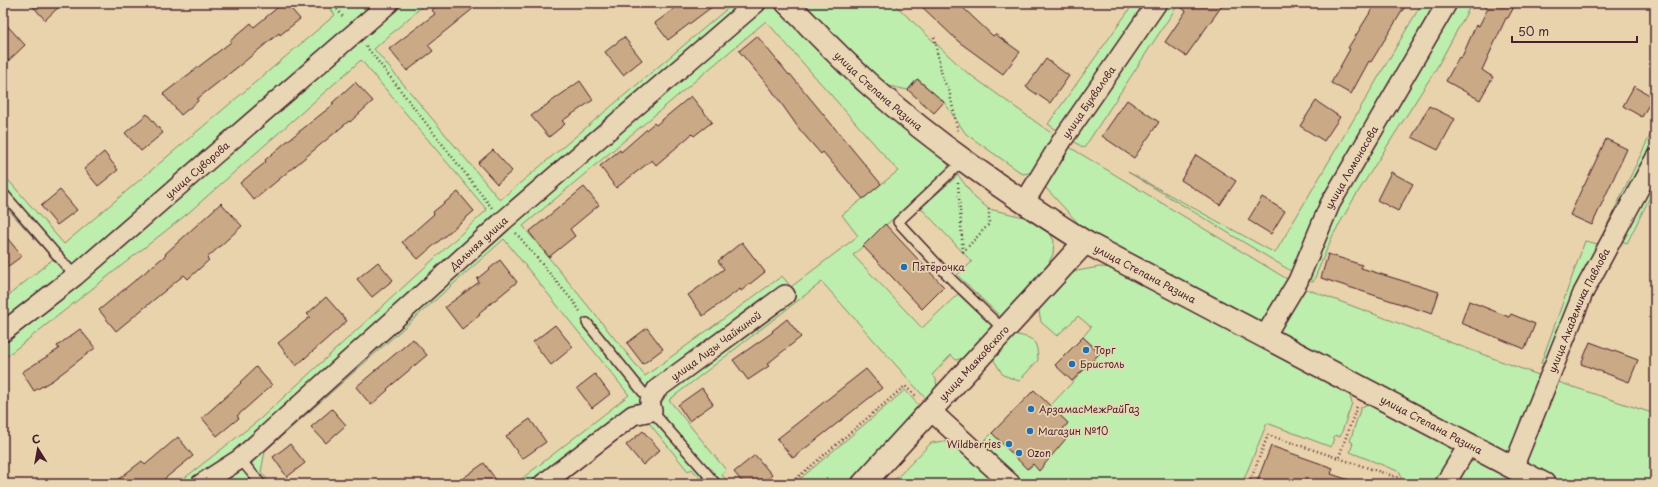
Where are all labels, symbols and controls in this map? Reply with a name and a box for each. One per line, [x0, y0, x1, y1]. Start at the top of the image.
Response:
scale bar [1512, 18, 1637, 44]
text: 50 m [1518, 22, 1549, 40]
street label: улица Степана Разина [832, 47, 927, 134]
street label: улица Бухвалова [1058, 62, 1119, 141]
street label: улица Ломоносова [1321, 122, 1382, 211]
street label: улица Суворова [161, 137, 233, 202]
street label: Дальняя улица [445, 212, 511, 274]
street label: улица Степана Разина [1092, 240, 1199, 307]
street label: улица Академика Павлова [1544, 244, 1613, 375]
place label: Пятёрочка [912, 259, 966, 274]
marker: Пятёрочка [899, 262, 909, 272]
street label: улица Лизы Чайкиной [667, 307, 764, 384]
street label: улица Маяковского [935, 322, 1012, 404]
place label: Торг [1094, 342, 1116, 357]
marker: Торг [1081, 345, 1091, 355]
place label: Бристоль [1080, 356, 1124, 371]
marker: Бристоль [1067, 359, 1077, 369]
street label: улица Степана Разина [1378, 391, 1486, 458]
place label: АрзамасМежРайГаз [1039, 401, 1140, 416]
marker: АрзамасМежРайГаз [1026, 404, 1036, 414]
place label: Магазин №10 [1038, 423, 1108, 438]
marker: Магазин №10 [1025, 426, 1035, 436]
north arrow [18, 429, 58, 469]
text: С [30, 430, 42, 448]
place label: Wildberries [947, 436, 1001, 451]
marker: Wildberries [1004, 439, 1014, 449]
place label: Ozon [1027, 445, 1051, 460]
marker: Ozon [1014, 448, 1024, 458]

